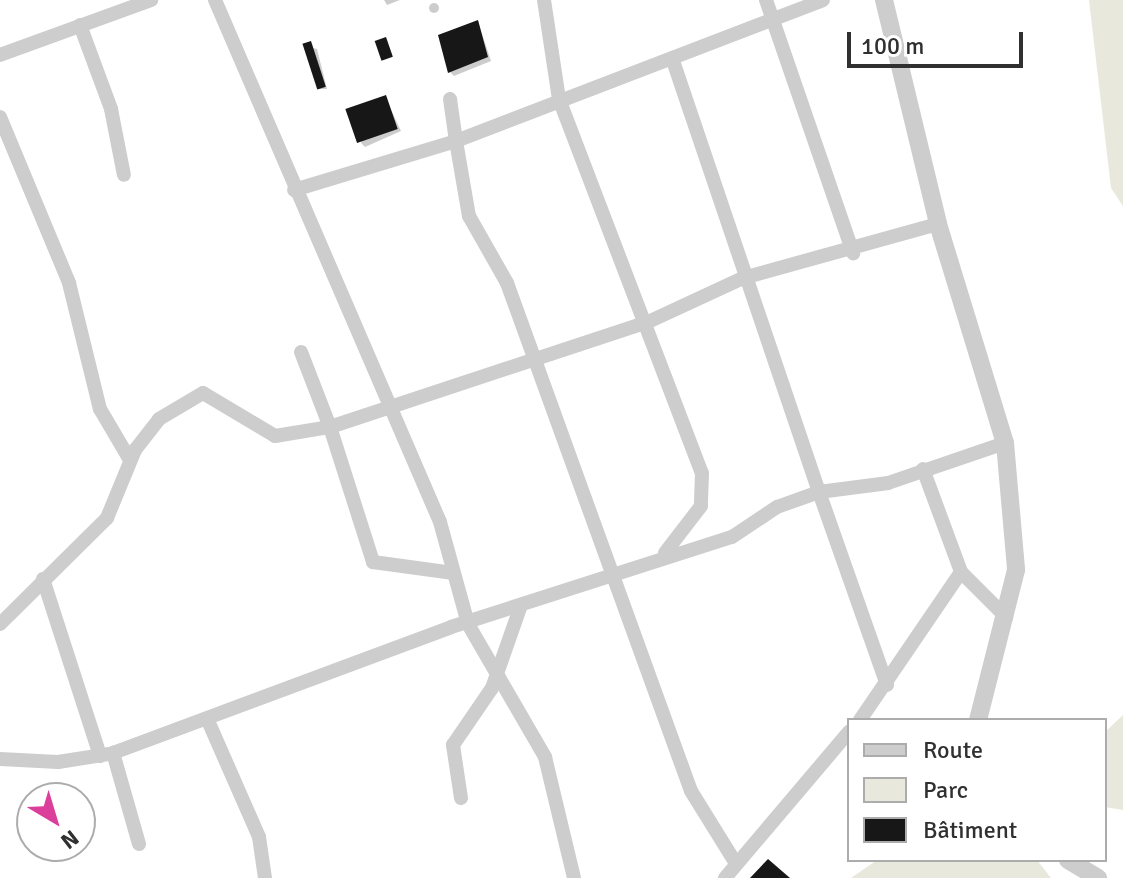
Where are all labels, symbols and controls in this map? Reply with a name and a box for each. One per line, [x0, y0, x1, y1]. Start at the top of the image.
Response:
scale bar [851, 16, 1027, 66]
text: 100 m [861, 31, 924, 61]
legend [847, 718, 1107, 862]
text: Route [923, 735, 983, 765]
text: Parc [923, 775, 968, 805]
north arrow [16, 782, 96, 862]
text: Bâtiment [923, 815, 1017, 845]
text: N [56, 824, 84, 855]

